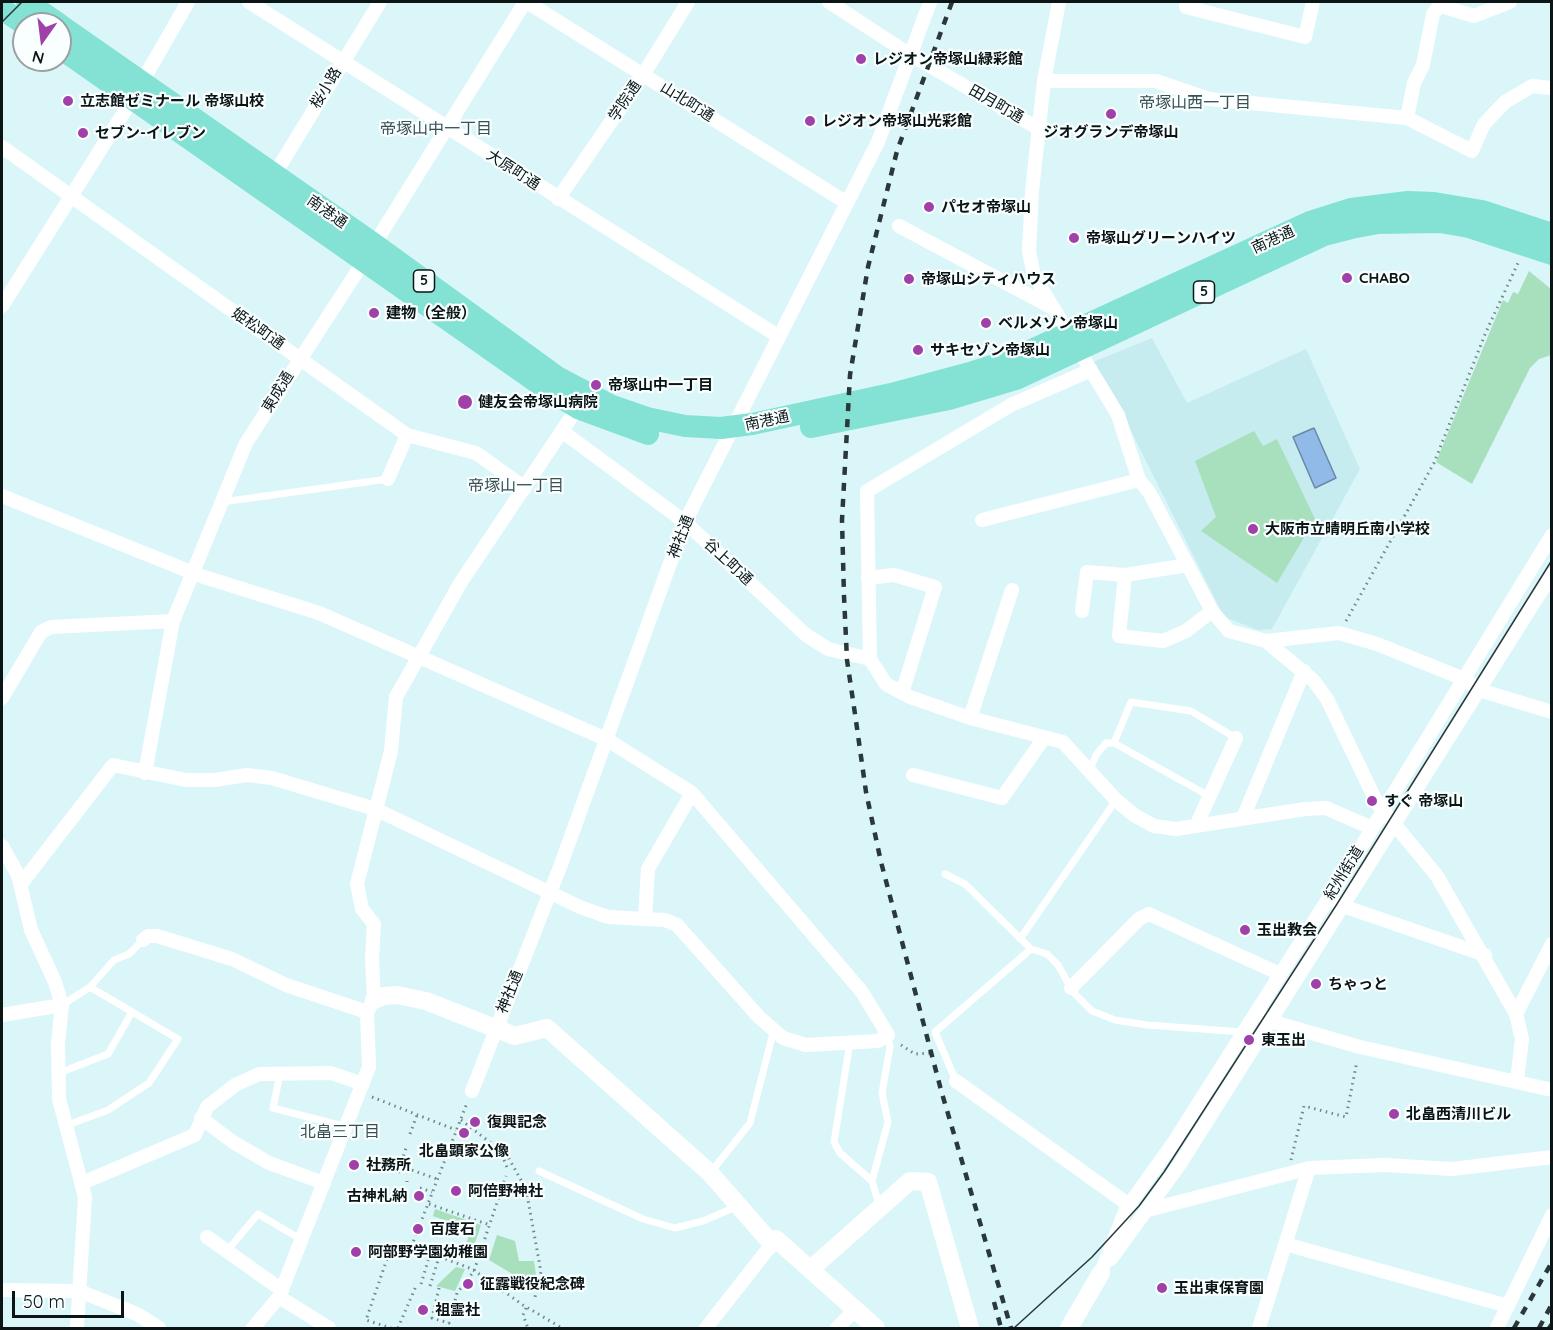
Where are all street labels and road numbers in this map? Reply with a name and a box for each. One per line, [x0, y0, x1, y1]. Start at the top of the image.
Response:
street label: 桜小路 [307, 64, 345, 112]
street label: 学院通 [605, 77, 645, 125]
street label: 山北町通 [657, 78, 717, 126]
street label: 田月町通 [966, 81, 1026, 127]
street label: 大原町通 [483, 146, 543, 194]
street label: 南港通 [303, 192, 351, 232]
street label: 南港通 [1249, 222, 1297, 258]
road number: 5 [414, 270, 434, 292]
road number: 5 [1194, 281, 1214, 303]
street label: 姫松町通 [228, 304, 288, 354]
street label: 東成通 [258, 368, 298, 416]
street label: 南港通 [743, 408, 791, 434]
street label: 神社通 [665, 513, 697, 561]
street label: 谷上町通 [700, 535, 756, 589]
street label: 紀州街道 [1320, 843, 1368, 903]
street label: 神社通 [493, 968, 527, 1016]

